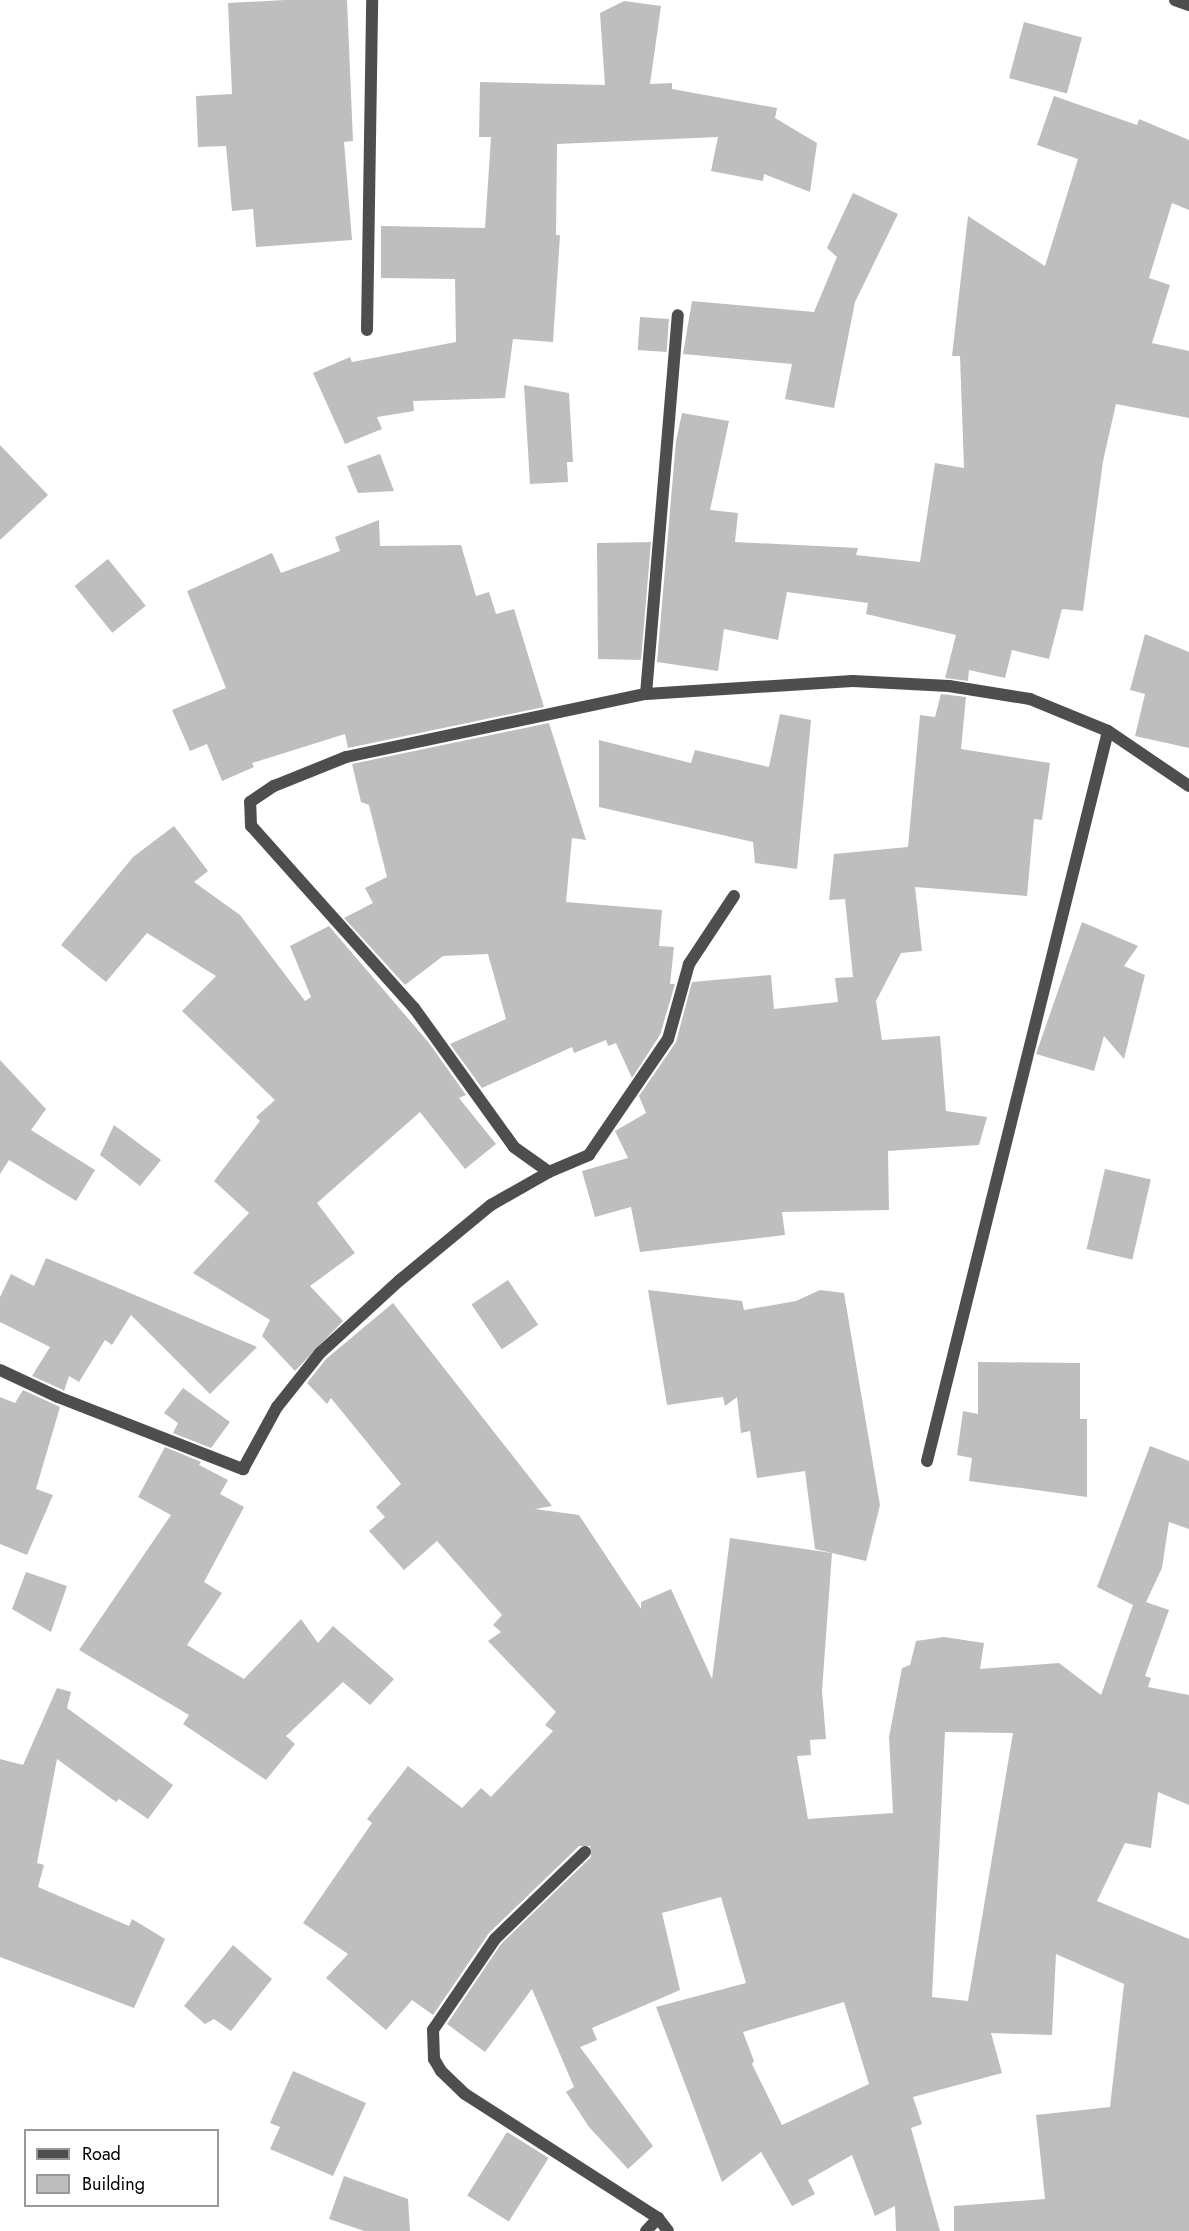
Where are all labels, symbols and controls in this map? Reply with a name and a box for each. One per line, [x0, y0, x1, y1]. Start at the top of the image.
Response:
legend [24, 2129, 219, 2207]
text: Road [82, 2141, 121, 2167]
text: Building [82, 2171, 145, 2197]

